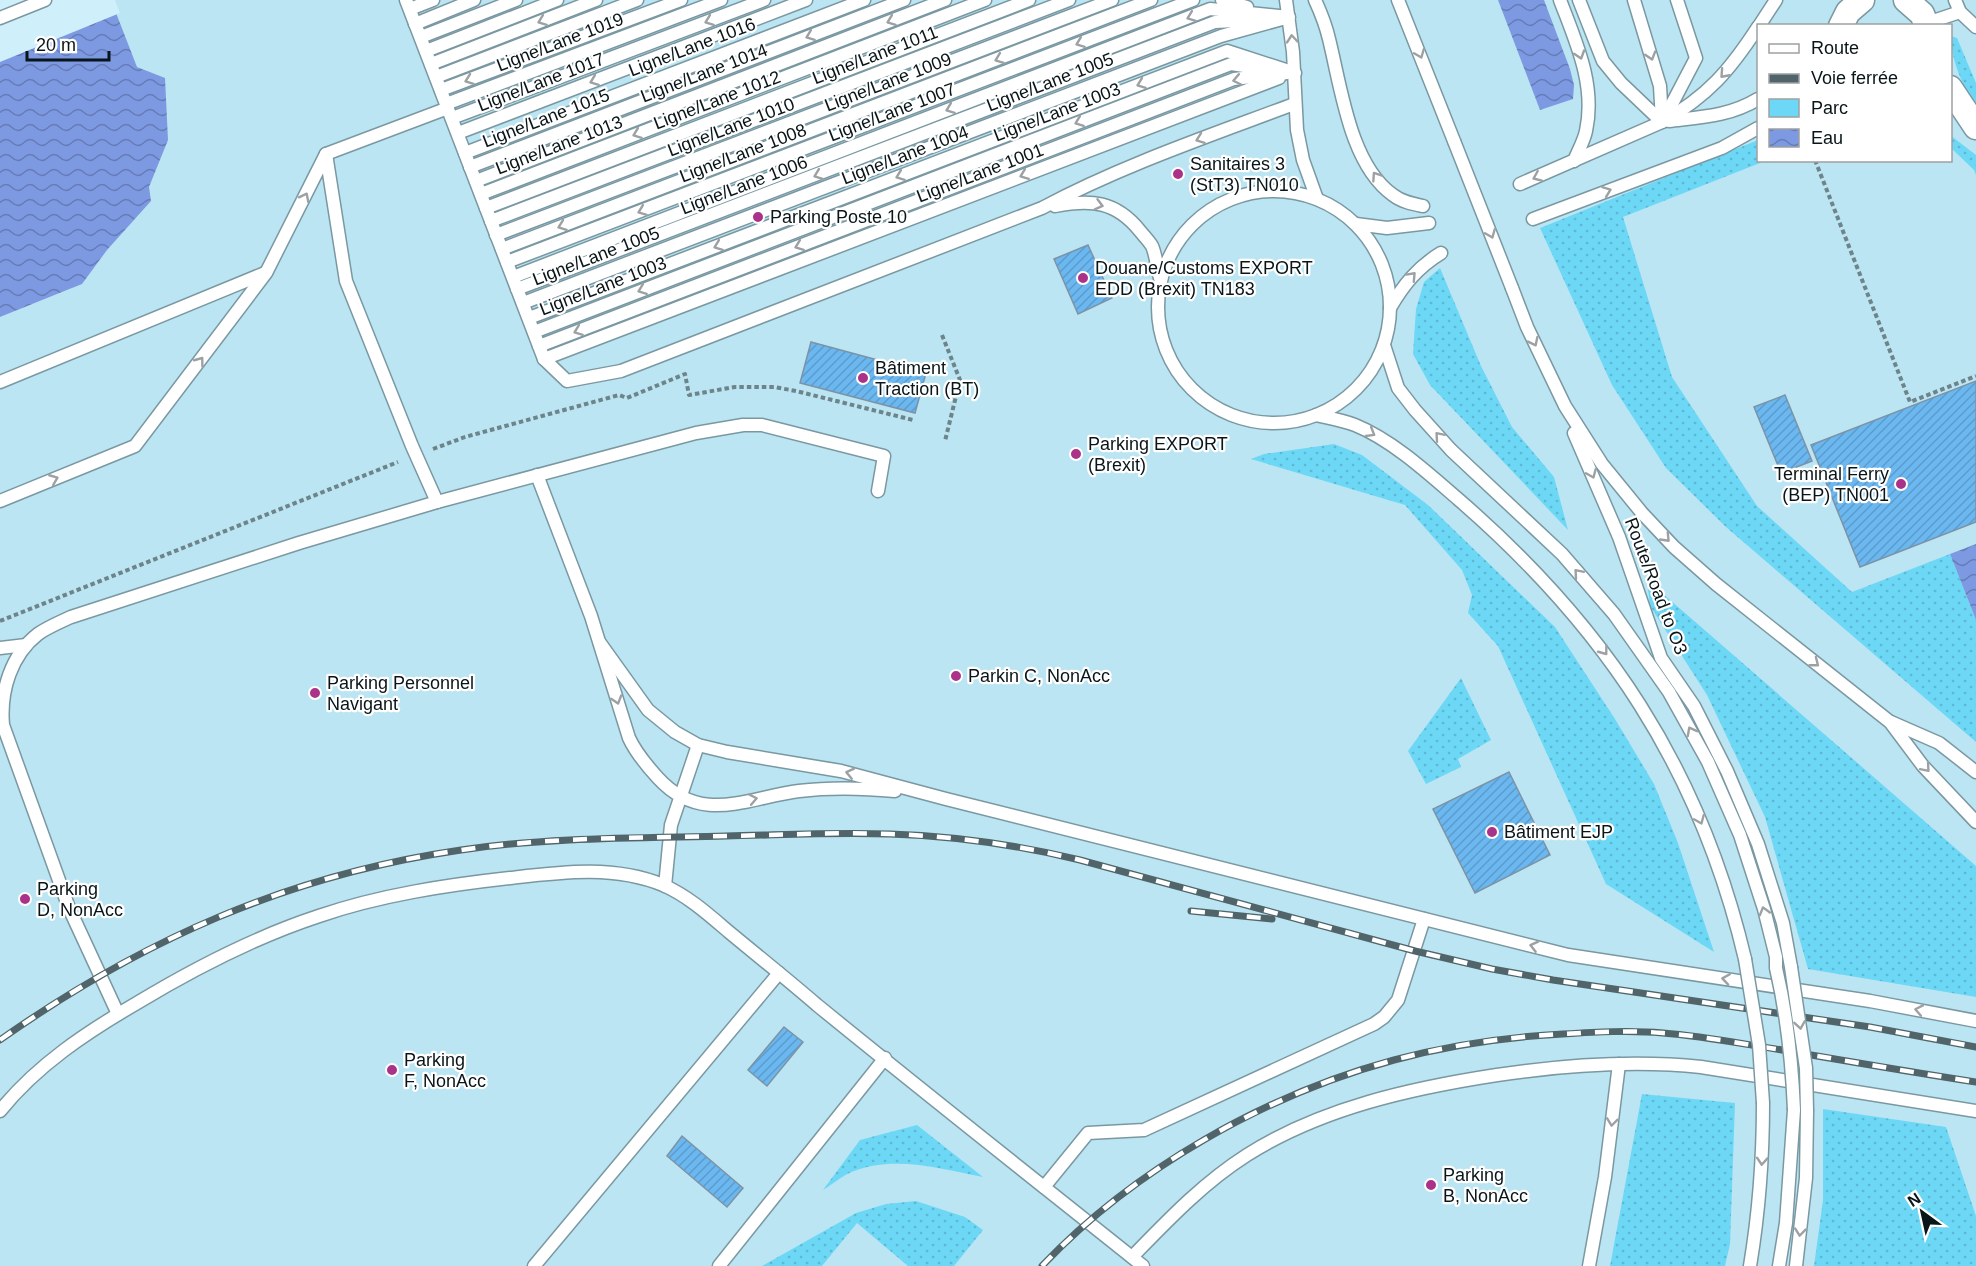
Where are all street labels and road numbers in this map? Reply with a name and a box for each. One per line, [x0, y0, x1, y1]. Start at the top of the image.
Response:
street label: Ligne/Lane 1019 [494, 9, 626, 75]
street label: Ligne/Lane 1016 [626, 14, 758, 80]
street label: Ligne/Lane 1011 [809, 22, 941, 88]
street label: Ligne/Lane 1014 [638, 40, 770, 106]
street label: Ligne/Lane 1017 [475, 49, 607, 115]
street label: Ligne/Lane 1009 [822, 49, 954, 115]
street label: Ligne/Lane 1005 [984, 49, 1116, 115]
street label: Ligne/Lane 1012 [651, 67, 783, 133]
street label: Ligne/Lane 1007 [826, 79, 958, 145]
street label: Ligne/Lane 1003 [991, 79, 1123, 145]
street label: Ligne/Lane 1015 [480, 85, 612, 151]
street label: Ligne/Lane 1010 [665, 94, 797, 160]
street label: Ligne/Lane 1013 [493, 112, 625, 178]
street label: Ligne/Lane 1008 [677, 120, 809, 186]
street label: Ligne/Lane 1004 [839, 122, 971, 188]
street label: Ligne/Lane 1001 [914, 140, 1046, 206]
street label: Ligne/Lane 1006 [678, 152, 810, 218]
street label: Ligne/Lane 1005 [530, 223, 662, 289]
street label: Ligne/Lane 1003 [537, 253, 669, 319]
street label: Route/Road to O3 [1621, 515, 1691, 657]

